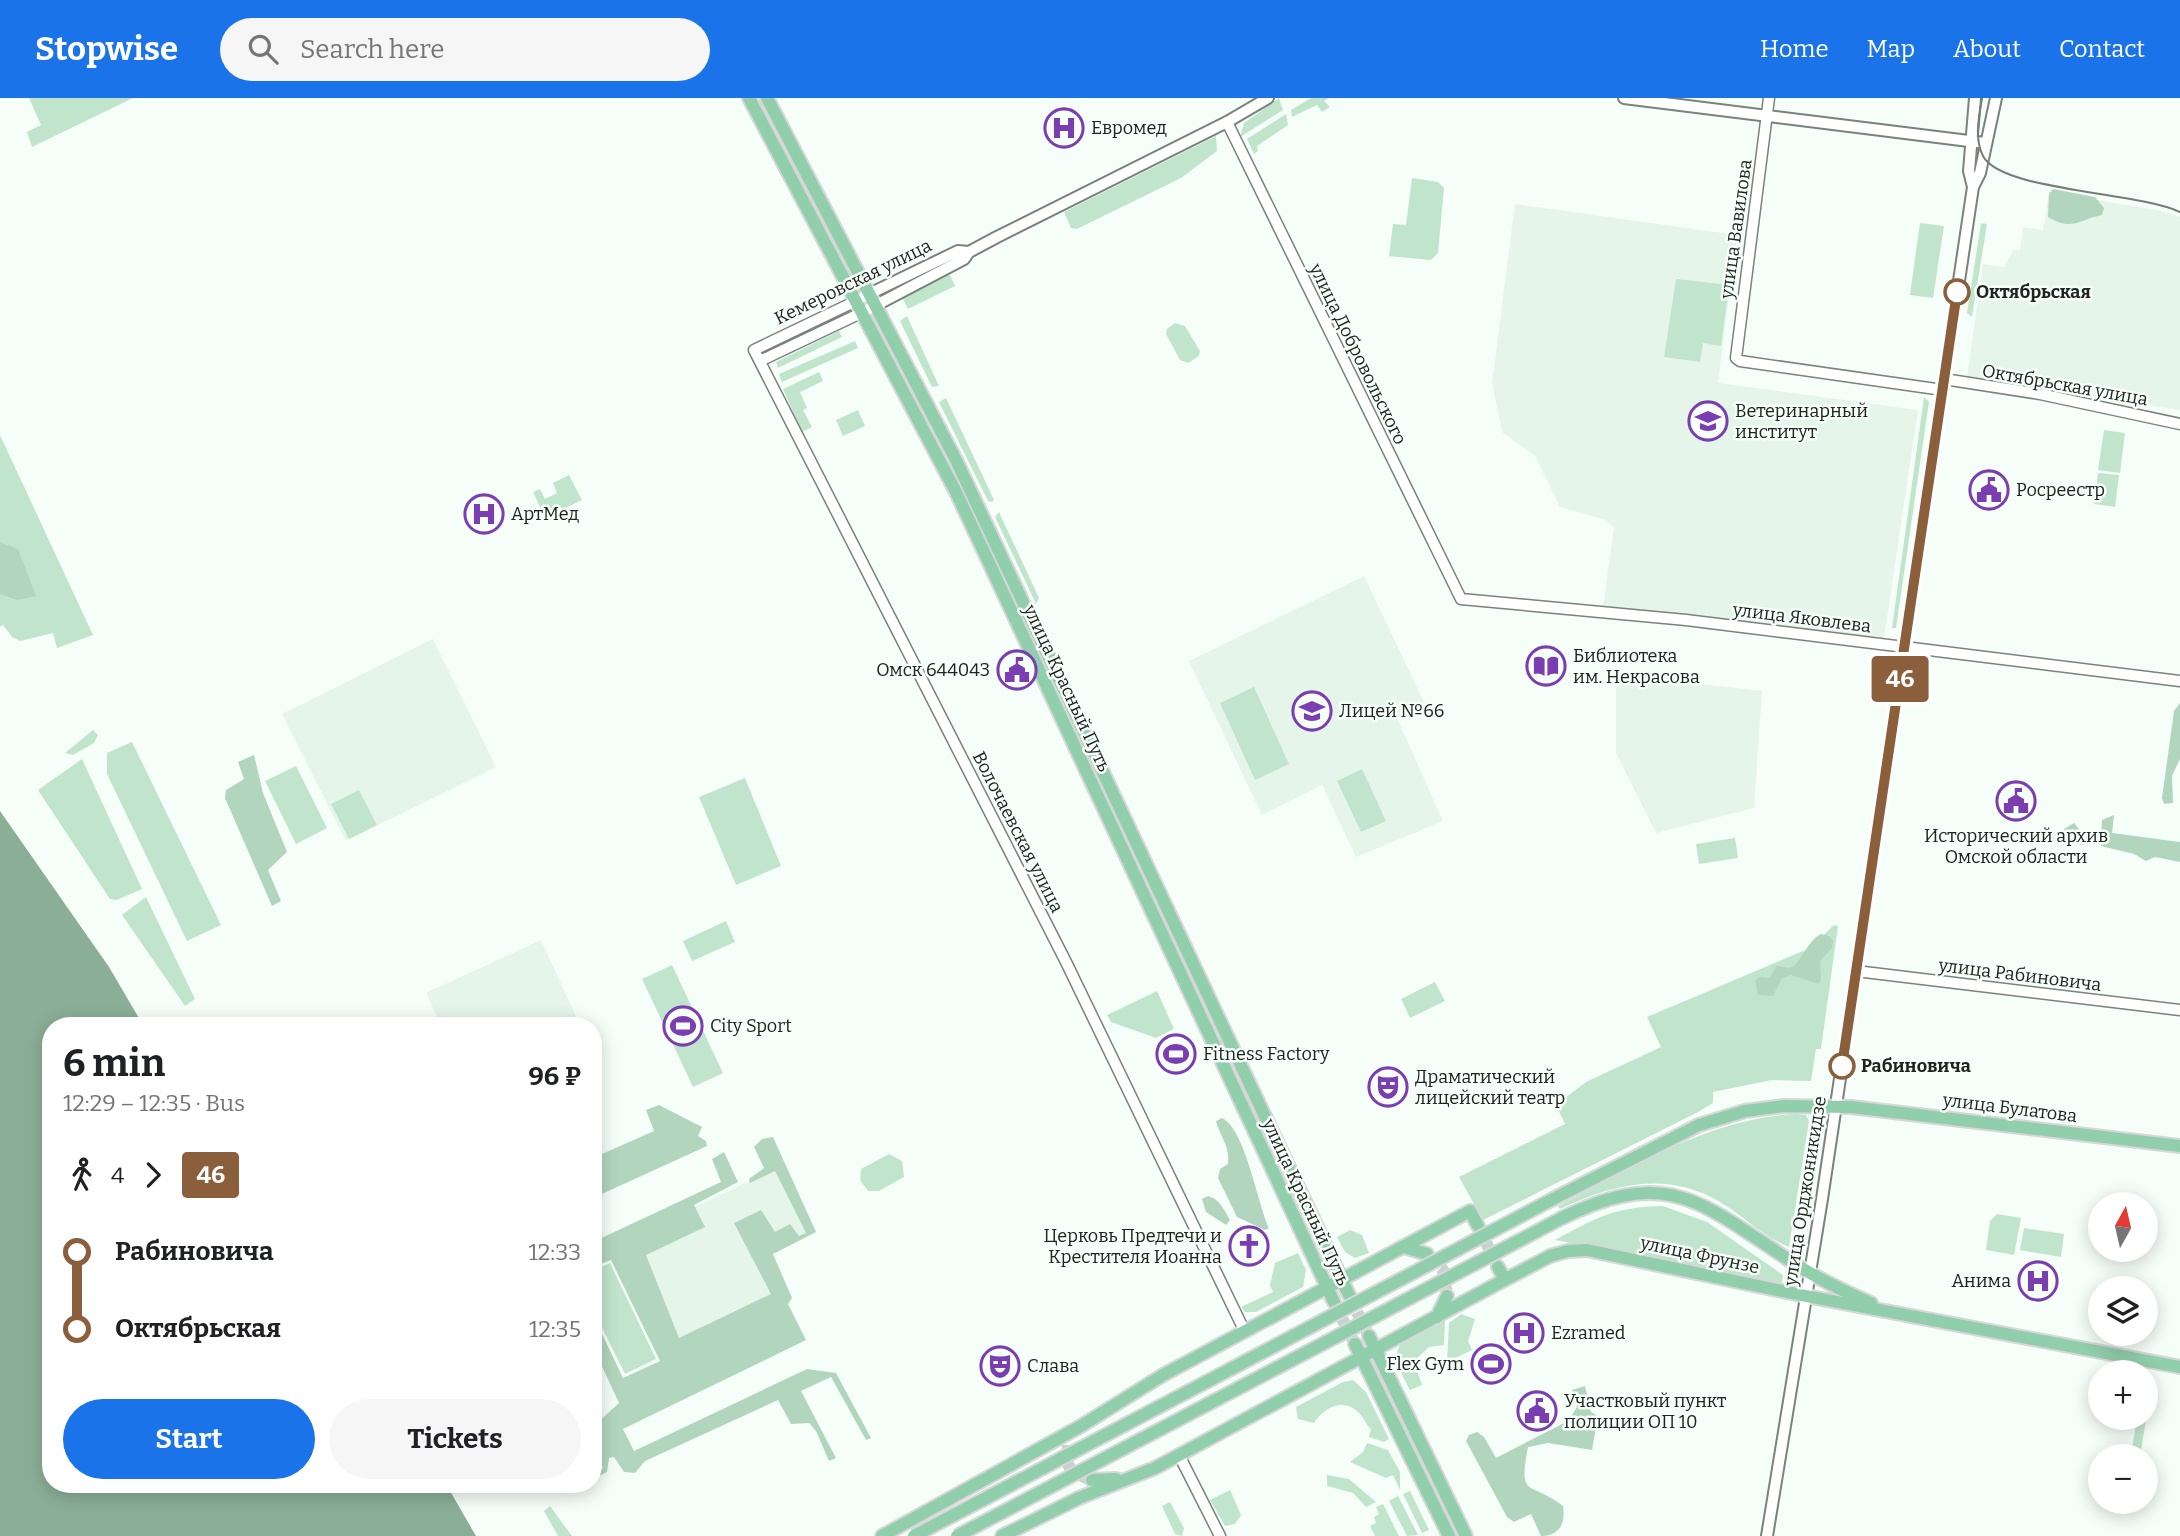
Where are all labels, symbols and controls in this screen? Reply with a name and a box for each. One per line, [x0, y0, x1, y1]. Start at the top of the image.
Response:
search box [220, 18, 710, 81]
text: Stopwise [35, 29, 178, 69]
icon: search [244, 30, 282, 68]
text: Search here [300, 34, 444, 65]
text: Home [1760, 35, 1829, 63]
text: Map [1867, 35, 1915, 63]
text: About [1953, 35, 2021, 63]
text: Contact [2059, 35, 2145, 63]
hospital icon: Евромед [1043, 107, 1085, 149]
place label: Евромед [1091, 117, 1167, 139]
street label: улица Вавилова [1715, 158, 1757, 301]
street label: Кемеровская улица [771, 234, 935, 330]
street label: улица Добровольского [1304, 259, 1411, 448]
marker: Октябрьская [1944, 279, 1970, 305]
place label: Октябрьская [1976, 281, 2091, 303]
street label: Октябрьская улица [1980, 360, 2150, 410]
school or university icon: Ветеринарный институт [1687, 400, 1729, 442]
place label: Ветеринарный институт [1735, 400, 1868, 443]
public building icon: Росреестр [1968, 469, 2010, 511]
place label: Росреестр [2016, 479, 2105, 501]
hospital icon: АртМед [463, 493, 505, 535]
place label: АртМед [511, 503, 579, 525]
street label: улица Яковлева [1731, 598, 1873, 637]
street label: улица Красный Путь [1018, 600, 1115, 775]
library icon: Библиотека им. Некрасова [1525, 645, 1567, 687]
place label: Библиотека им. Некрасова [1573, 645, 1700, 688]
public building icon: Омск 644043 [996, 649, 1038, 691]
line badge: 46 [1868, 656, 1932, 702]
place label: Омск 644043 [876, 659, 990, 681]
text: 46 [1886, 665, 1914, 693]
school or university icon: Лицей №66 [1291, 690, 1333, 732]
place label: Лицей №66 [1339, 700, 1444, 722]
street label: Волочаевская улица [968, 748, 1068, 916]
public building icon: Исторический архив Омской области [1995, 780, 2037, 822]
place label: Исторический архив Омской области [1924, 825, 2108, 868]
street label: улица Рабиновича [1936, 954, 2103, 996]
sports icon: City Sport [662, 1005, 704, 1047]
place label: City Sport [710, 1015, 792, 1037]
sports icon: Fitness Factory [1155, 1033, 1197, 1075]
text: 6 min [63, 1040, 165, 1086]
place label: Fitness Factory [1203, 1043, 1330, 1065]
marker: Рабиновича [1829, 1053, 1855, 1079]
place label: Рабиновича [1861, 1055, 1971, 1077]
text: 96 ₽ [529, 1061, 581, 1092]
theatre icon: Драматический лицейский театр [1367, 1066, 1409, 1108]
place label: Драматический лицейский театр [1415, 1066, 1565, 1109]
text: 12:29 – 12:35 · Bus [63, 1089, 245, 1117]
street label: улица Булатова [1941, 1089, 2079, 1127]
street label: улица Орджоникидзе [1779, 1095, 1831, 1288]
street label: улица Красный Путь [1257, 1114, 1354, 1289]
icon: walk [63, 1156, 101, 1194]
icon: forward [134, 1156, 172, 1194]
text: 4 [111, 1161, 124, 1189]
text: 46 [196, 1161, 225, 1189]
north arrow [2088, 1192, 2158, 1262]
map controls [2088, 1192, 2158, 1514]
place label: Церковь Предтечи и Крестителя Иоанна [1044, 1225, 1222, 1268]
church icon: Церковь Предтечи и Крестителя Иоанна [1228, 1225, 1270, 1267]
street label: улица Фрунзе [1638, 1231, 1762, 1278]
text: Рабиновича [115, 1236, 274, 1267]
text: 12:33 [528, 1238, 581, 1266]
hospital icon: Анима [2017, 1260, 2059, 1302]
place label: Анима [1951, 1270, 2011, 1292]
button: layers [2088, 1276, 2158, 1346]
hospital icon: Ezramed [1503, 1312, 1545, 1354]
text: Октябрьская [115, 1313, 281, 1344]
text: 12:35 [529, 1315, 581, 1343]
place label: Ezramed [1551, 1322, 1626, 1344]
sports icon: Flex Gym [1470, 1343, 1512, 1385]
theatre icon: Слава [979, 1345, 1021, 1387]
place label: Flex Gym [1387, 1353, 1464, 1375]
place label: Слава [1027, 1355, 1079, 1377]
button: + [2088, 1360, 2158, 1430]
public building icon: Участковый пункт полиции ОП 10 [1516, 1390, 1558, 1432]
place label: Участковый пункт полиции ОП 10 [1564, 1390, 1726, 1433]
button: Start [63, 1399, 315, 1479]
button: Tickets [329, 1399, 581, 1479]
button: − [2088, 1444, 2158, 1514]

